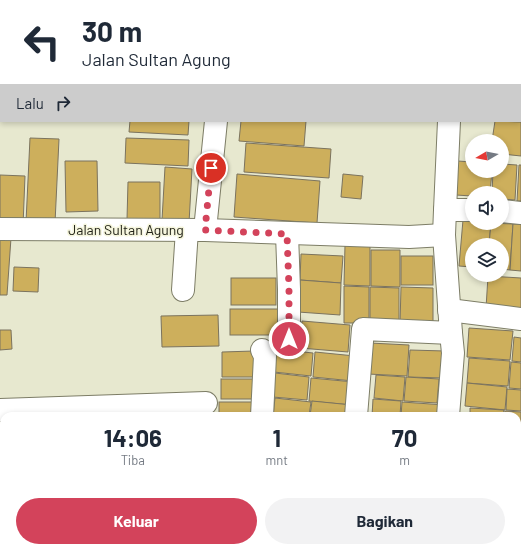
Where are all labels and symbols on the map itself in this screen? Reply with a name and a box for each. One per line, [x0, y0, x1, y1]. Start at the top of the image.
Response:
north arrow [465, 134, 509, 178]
pin [194, 151, 228, 185]
street label: Jalan Sultan Agung [68, 221, 184, 238]
position arrow [268, 318, 310, 360]

